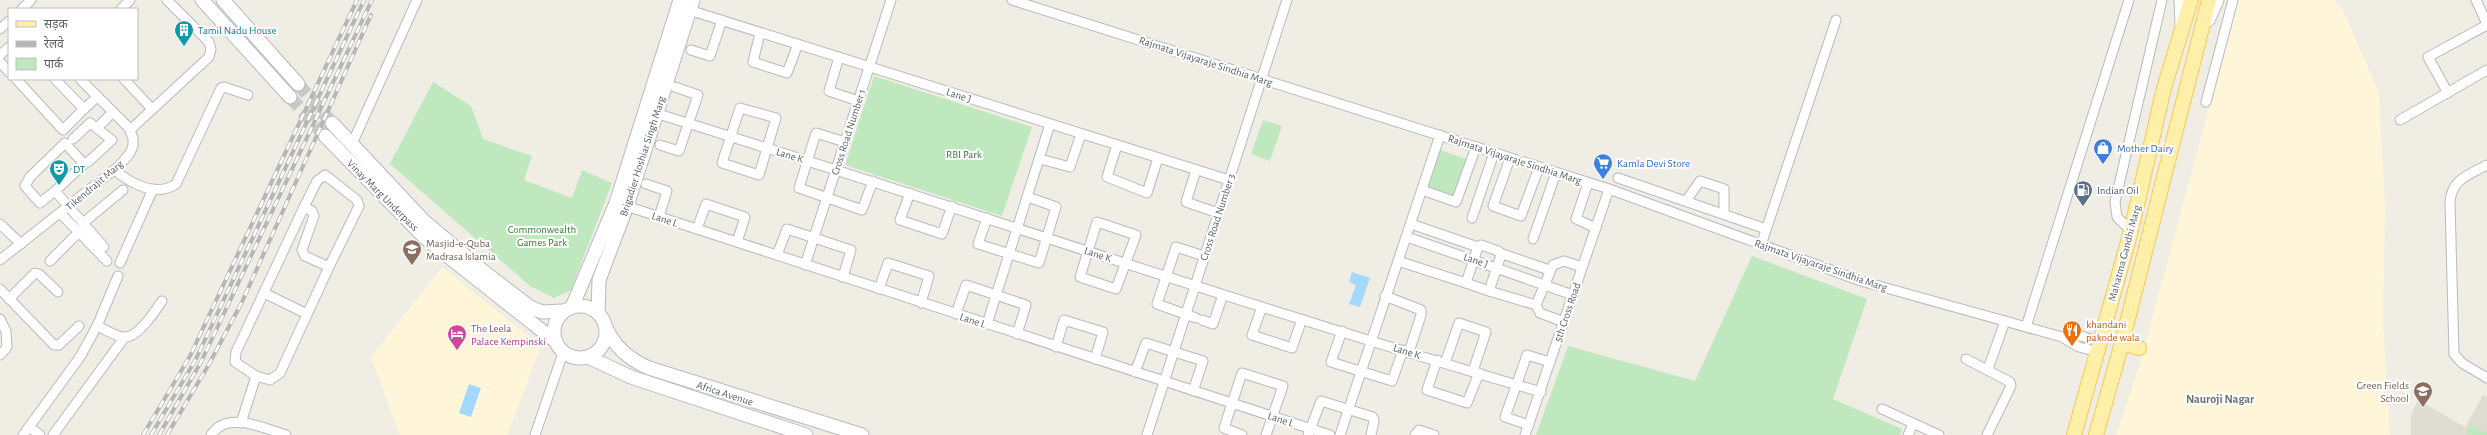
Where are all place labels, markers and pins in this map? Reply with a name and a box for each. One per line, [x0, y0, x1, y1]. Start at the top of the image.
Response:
building icon: Tamil Nadu House [173, 19, 195, 47]
place label: Tamil Nadu House [198, 25, 277, 36]
shop icon: Mother Dairy [2092, 137, 2114, 165]
place label: Mother Dairy [2117, 143, 2174, 154]
supermarket icon: Kamla Devi Store [1592, 152, 1614, 180]
theatre icon: DT [48, 158, 70, 186]
place label: Kamla Devi Store [1617, 158, 1690, 169]
place label: DT [73, 164, 86, 175]
fuel station icon: Indian Oil [2072, 179, 2094, 207]
place label: Indian Oil [2097, 185, 2139, 196]
school or university icon: Masjid-e-Quba Madrasa Islamia [401, 238, 423, 266]
place label: Masjid-e-Quba Madrasa Islamia [426, 238, 496, 262]
restaurant icon: khandani pakode wala [2061, 319, 2083, 347]
place label: khandani pakode wala [2086, 319, 2140, 343]
hotel icon: The Leela Palace Kempinski [446, 323, 468, 351]
place label: The Leela Palace Kempinski [471, 323, 546, 347]
place label: Green Fields School [2356, 380, 2409, 404]
school or university icon: Green Fields School [2412, 380, 2434, 408]

